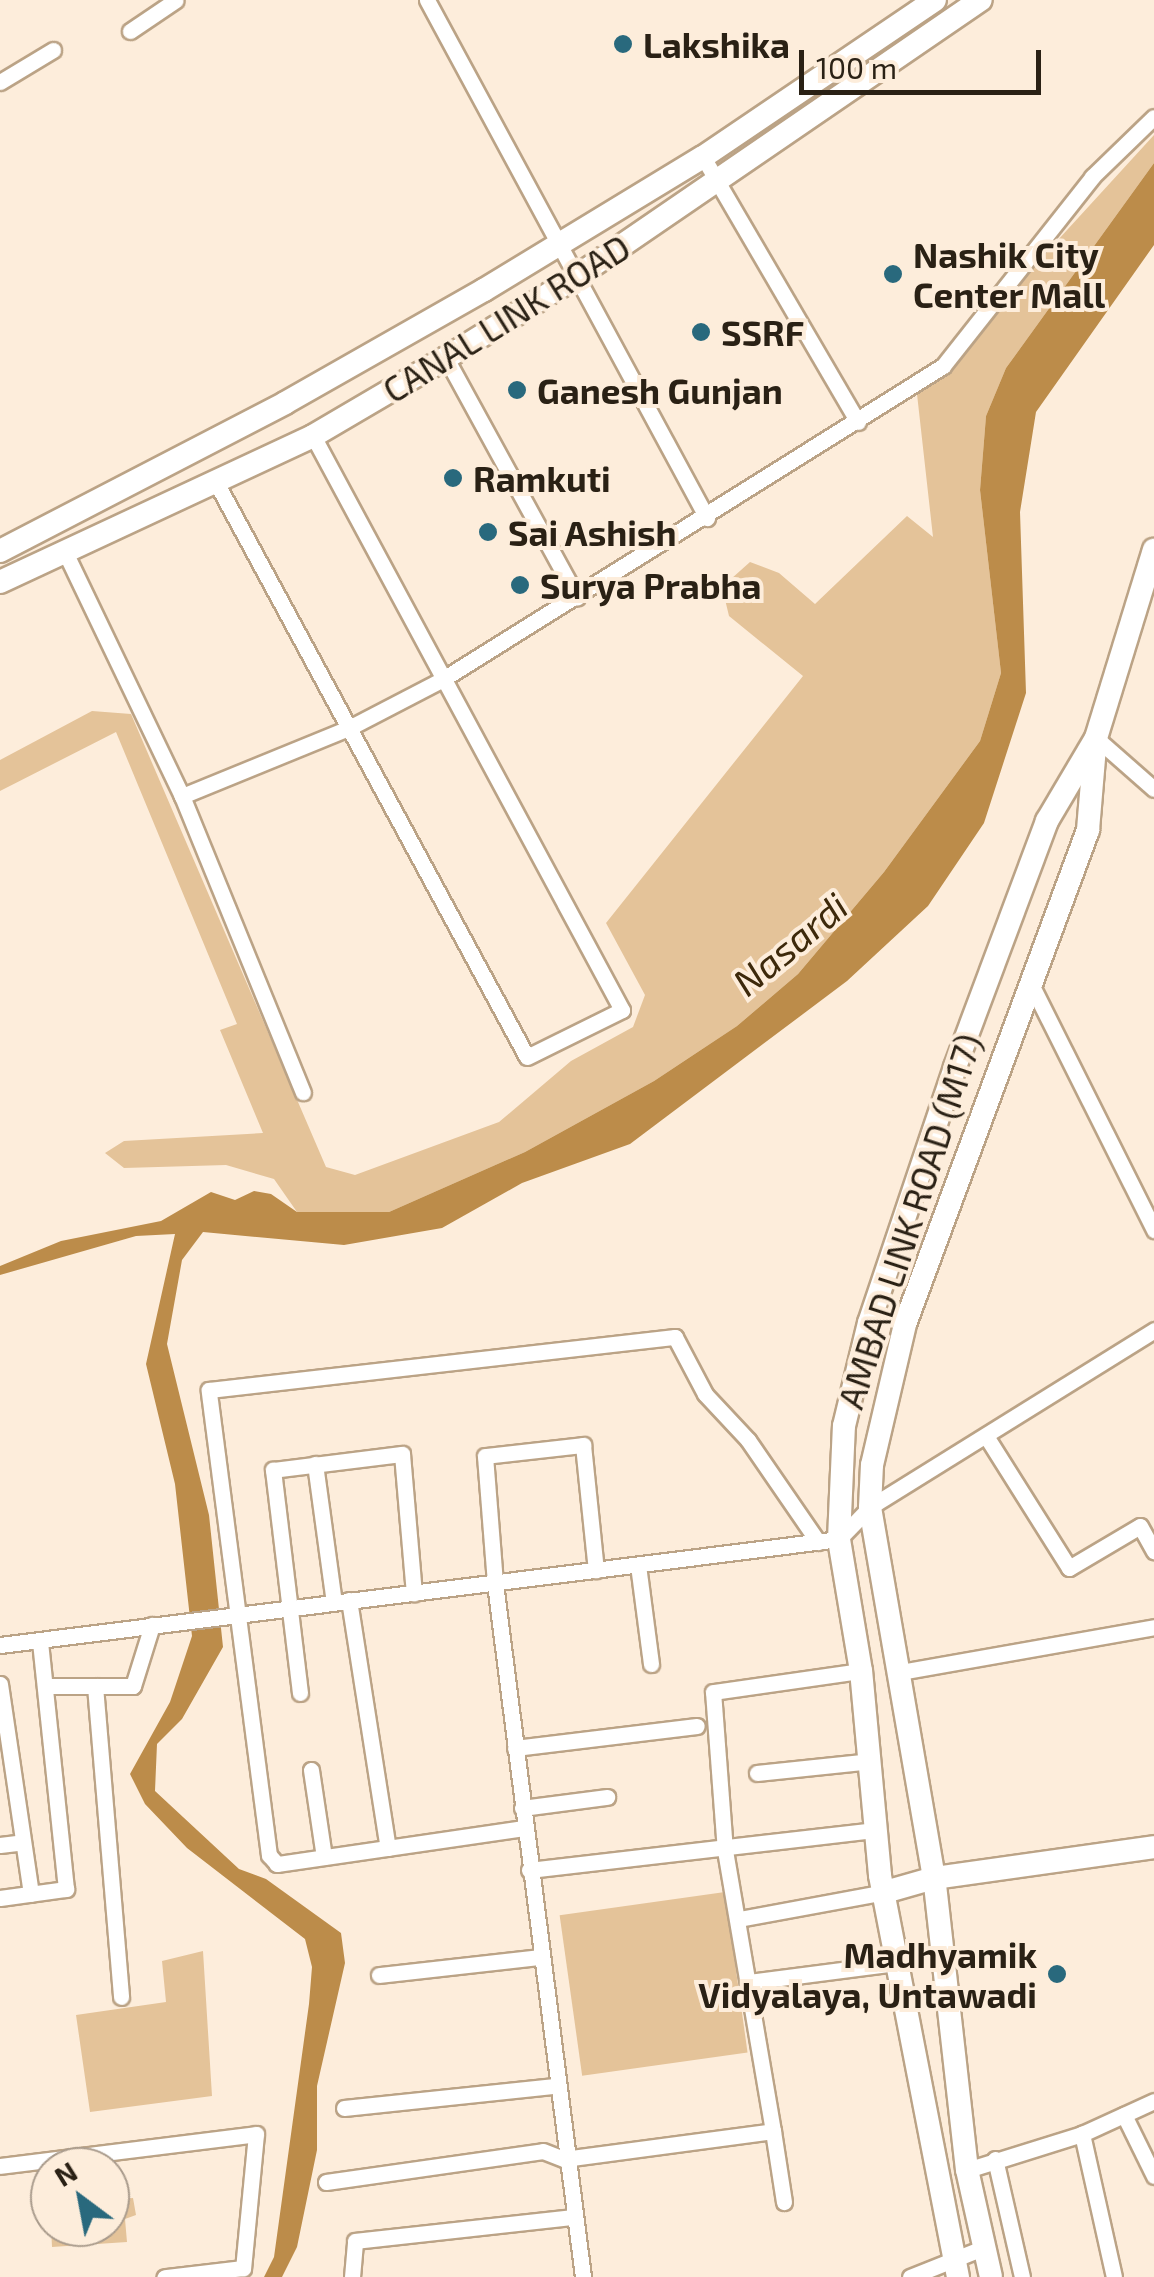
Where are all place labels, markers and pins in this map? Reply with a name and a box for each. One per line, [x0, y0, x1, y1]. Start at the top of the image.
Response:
place label: Lakshika [643, 23, 790, 65]
marker: Lakshika [612, 33, 634, 55]
place label: Nashik City Center Mall [913, 233, 1106, 315]
marker: Nashik City Center Mall [882, 263, 904, 285]
place label: SSRF [721, 311, 804, 353]
marker: SSRF [690, 321, 712, 343]
place label: Ganesh Gunjan [537, 369, 783, 411]
marker: Ganesh Gunjan [506, 379, 528, 401]
place label: Ramkuti [473, 457, 611, 499]
marker: Ramkuti [442, 467, 464, 489]
place label: Sai Ashish [508, 511, 677, 553]
marker: Sai Ashish [477, 521, 499, 543]
place label: Surya Prabha [540, 564, 761, 606]
marker: Surya Prabha [509, 574, 531, 596]
place label: Madhyamik Vidyalaya, Untawadi [698, 1933, 1037, 2015]
marker: Madhyamik Vidyalaya, Untawadi [1046, 1963, 1068, 1985]

